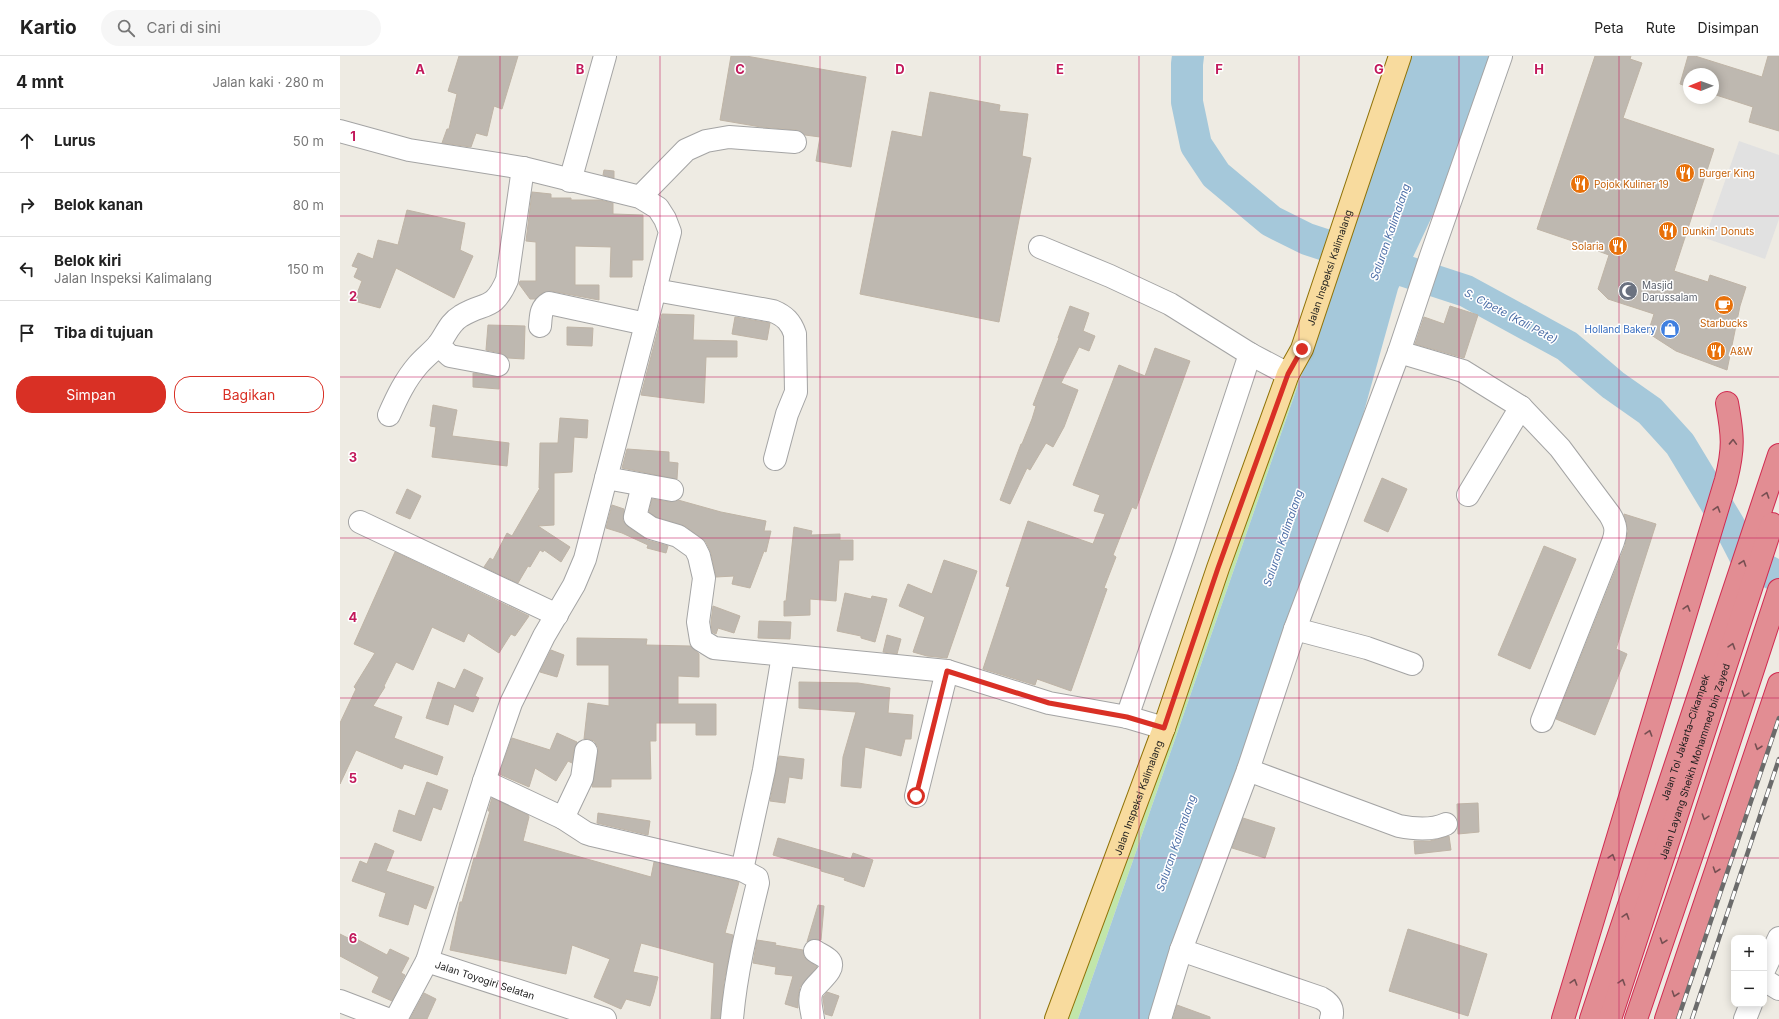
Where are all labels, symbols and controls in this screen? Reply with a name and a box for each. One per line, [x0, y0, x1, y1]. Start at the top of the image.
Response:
search box [101, 10, 381, 46]
text: Kartio [20, 16, 77, 39]
icon: search [115, 17, 137, 39]
text: Cari di sini [147, 18, 221, 37]
text: Peta [1594, 19, 1624, 36]
text: Rute [1646, 19, 1676, 36]
text: Disimpan [1698, 19, 1759, 36]
text: A [415, 61, 425, 77]
text: B [576, 61, 585, 77]
text: C [735, 61, 745, 77]
text: D [895, 61, 905, 77]
text: E [1056, 61, 1064, 77]
text: F [1215, 61, 1223, 77]
text: G [1374, 61, 1384, 77]
text: H [1534, 61, 1544, 77]
north arrow [1683, 68, 1719, 104]
text: 4 mnt [16, 72, 64, 92]
text: Jalan kaki · 280 m [213, 74, 324, 90]
text: 1 [350, 128, 356, 144]
icon: ahead [16, 130, 38, 152]
text: Lurus [54, 131, 96, 150]
text: 50 m [293, 133, 324, 149]
restaurant icon: Burger King [1674, 162, 1696, 184]
place label: Burger King [1699, 167, 1755, 179]
restaurant icon: Pojok Kuliner 19 [1569, 173, 1591, 195]
place label: Pojok Kuliner 19 [1594, 178, 1669, 190]
water label: Saluran Kalimalang [1367, 182, 1413, 282]
icon: right [16, 194, 38, 216]
text: Belok kanan [54, 195, 143, 214]
text: 80 m [293, 197, 324, 213]
street label: Jalan Inspeksi Kalimalang [1304, 208, 1354, 327]
restaurant icon: Dunkin' Donuts [1657, 220, 1679, 242]
place label: Dunkin' Donuts [1682, 225, 1754, 237]
restaurant icon: Solaria [1607, 235, 1629, 257]
place label: Solaria [1572, 240, 1604, 252]
text: Belok kiri [54, 251, 121, 270]
icon: left [16, 258, 38, 280]
text: 150 m [288, 261, 324, 277]
text: Jalan Inspeksi Kalimalang [54, 270, 212, 286]
place label: Masjid Darussalam [1642, 279, 1697, 303]
mosque icon: Masjid Darussalam [1617, 280, 1639, 302]
water label: S. Cipete (Kali Pete) [1462, 286, 1560, 346]
text: 2 [349, 288, 357, 304]
cafe icon: Starbucks [1713, 294, 1735, 316]
place label: Starbucks [1700, 317, 1748, 329]
shop icon: Holland Bakery [1659, 318, 1681, 340]
icon: arrive [16, 322, 38, 344]
text: Tiba di tujuan [54, 323, 153, 342]
place label: Holland Bakery [1584, 323, 1656, 335]
route end [1293, 340, 1311, 358]
restaurant icon: A&W [1705, 340, 1727, 362]
place label: A&W [1730, 345, 1753, 357]
button: Simpan [16, 376, 166, 413]
button: Bagikan [174, 376, 324, 413]
one-way arrow [1728, 439, 1737, 445]
text: 3 [349, 449, 357, 465]
water label: Saluran Kalimalang [1260, 488, 1306, 588]
one-way arrow [1761, 492, 1770, 499]
one-way arrow [1712, 506, 1721, 513]
one-way arrow [1738, 559, 1747, 566]
one-way arrow [1682, 605, 1691, 612]
text: 4 [349, 609, 358, 625]
one-way arrow [1728, 642, 1736, 649]
street label: Jalan Layang Sheikh Mohammed bin Zayed [1657, 662, 1732, 861]
street label: Jalan Tol Jakarta–Cikampek [1658, 672, 1712, 802]
one-way arrow [1741, 690, 1750, 697]
one-way arrow [1644, 729, 1653, 736]
street label: Jalan Inspeksi Kalimalang [1111, 739, 1165, 857]
one-way arrow [1754, 744, 1762, 751]
text: 5 [349, 770, 357, 786]
route start [907, 787, 925, 805]
water label: Saluran Kalimalang [1153, 793, 1199, 893]
one-way arrow [1701, 814, 1709, 821]
one-way arrow [1607, 854, 1616, 861]
one-way arrow [1712, 867, 1721, 874]
one-way arrow [1621, 912, 1629, 919]
text: 6 [349, 930, 357, 946]
map controls [1731, 935, 1767, 1007]
button: + [1731, 935, 1767, 971]
one-way arrow [1659, 937, 1668, 944]
street label: Jalan Toyogiri Selatan [434, 958, 536, 1002]
button: − [1731, 971, 1767, 1007]
one-way arrow [1569, 978, 1578, 985]
one-way arrow [1617, 979, 1626, 986]
one-way arrow [1671, 990, 1679, 997]

